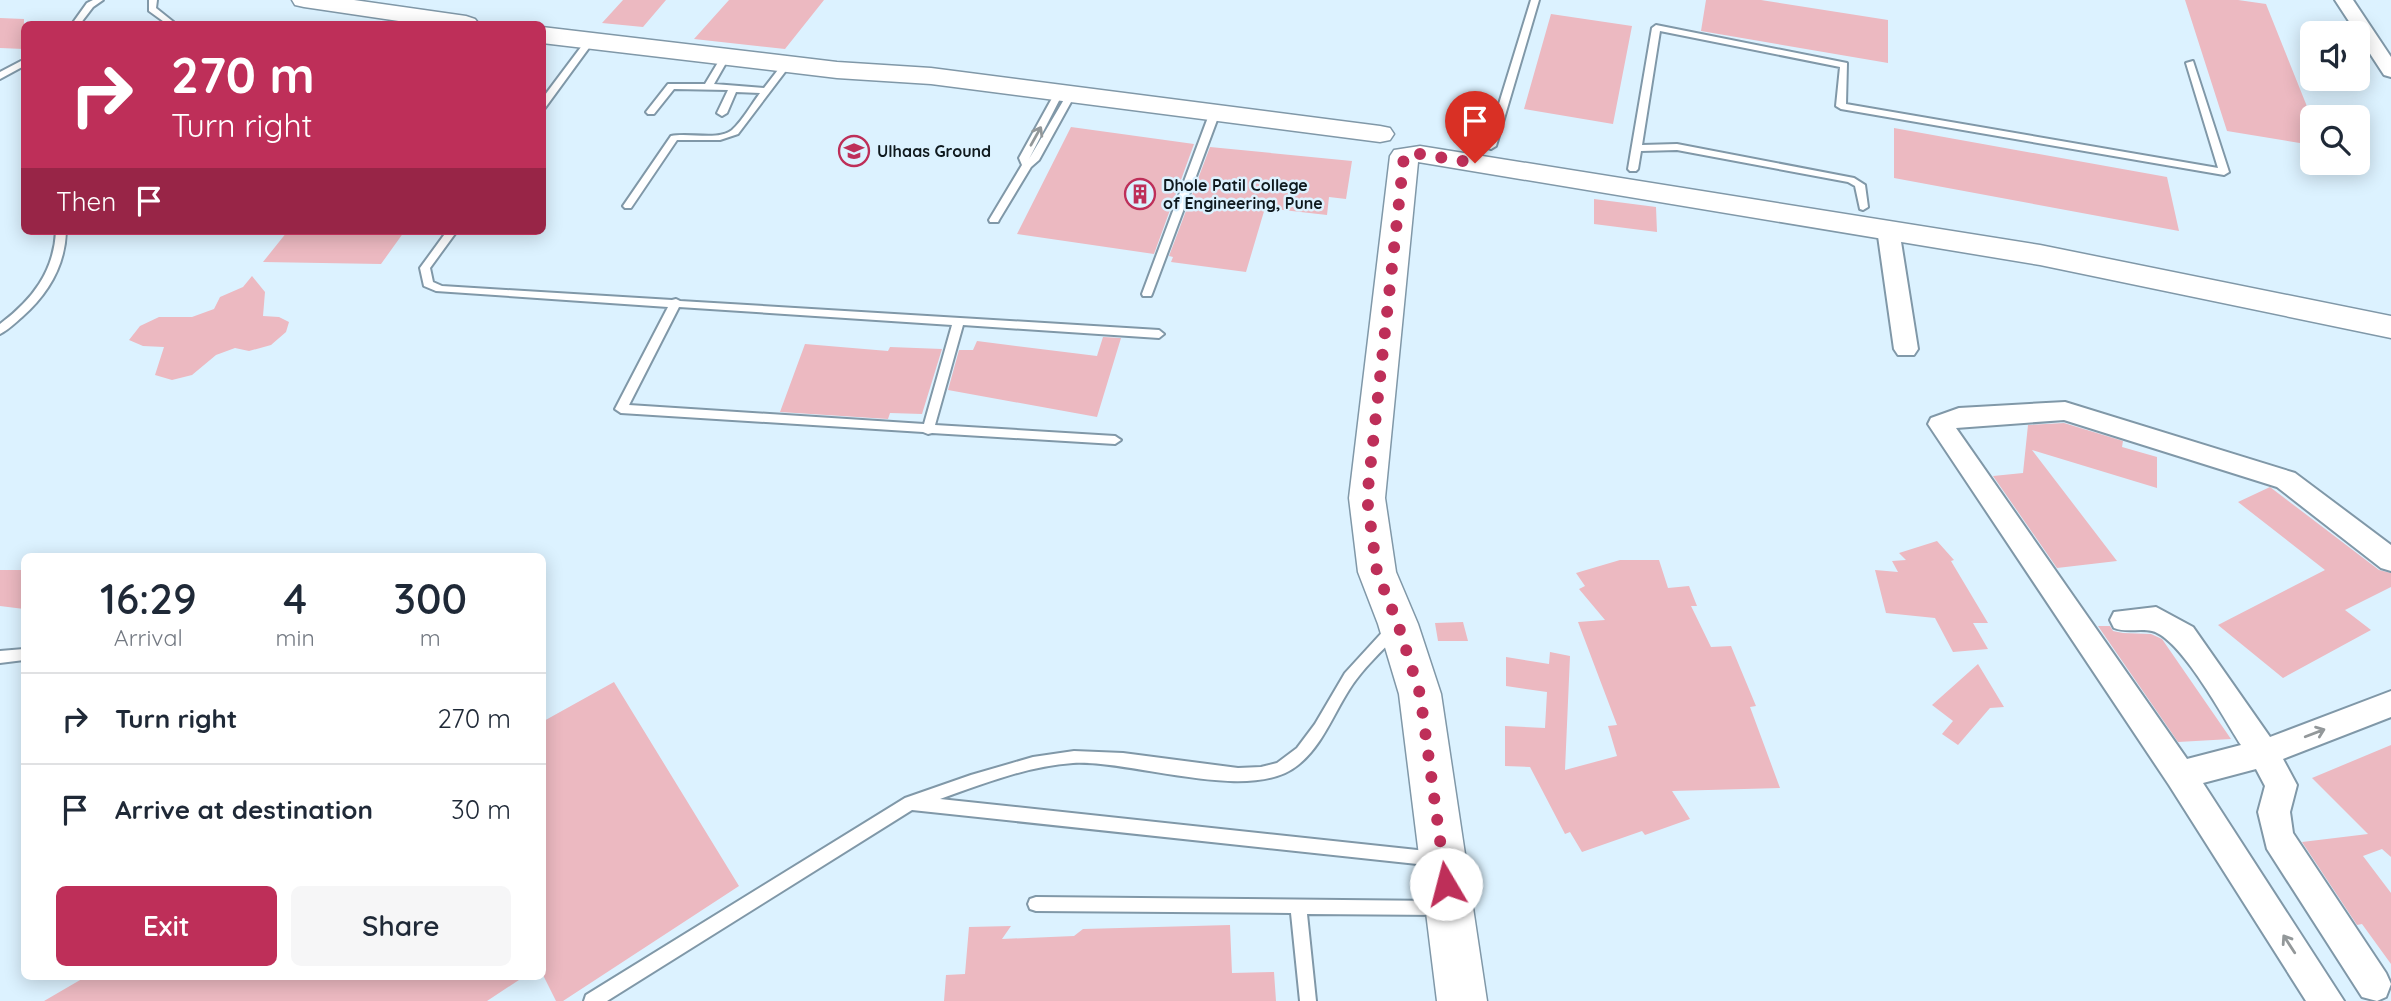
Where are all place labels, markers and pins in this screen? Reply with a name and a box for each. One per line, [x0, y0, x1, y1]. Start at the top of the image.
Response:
pin [1445, 91, 1505, 163]
school or university icon: Ulhaas Ground [837, 134, 871, 168]
place label: Ulhaas Ground [877, 141, 991, 161]
place label: Dhole Patil College of Engineering, Pune [1163, 175, 1323, 213]
building icon: Dhole Patil College of Engineering, Pune [1123, 177, 1157, 211]

